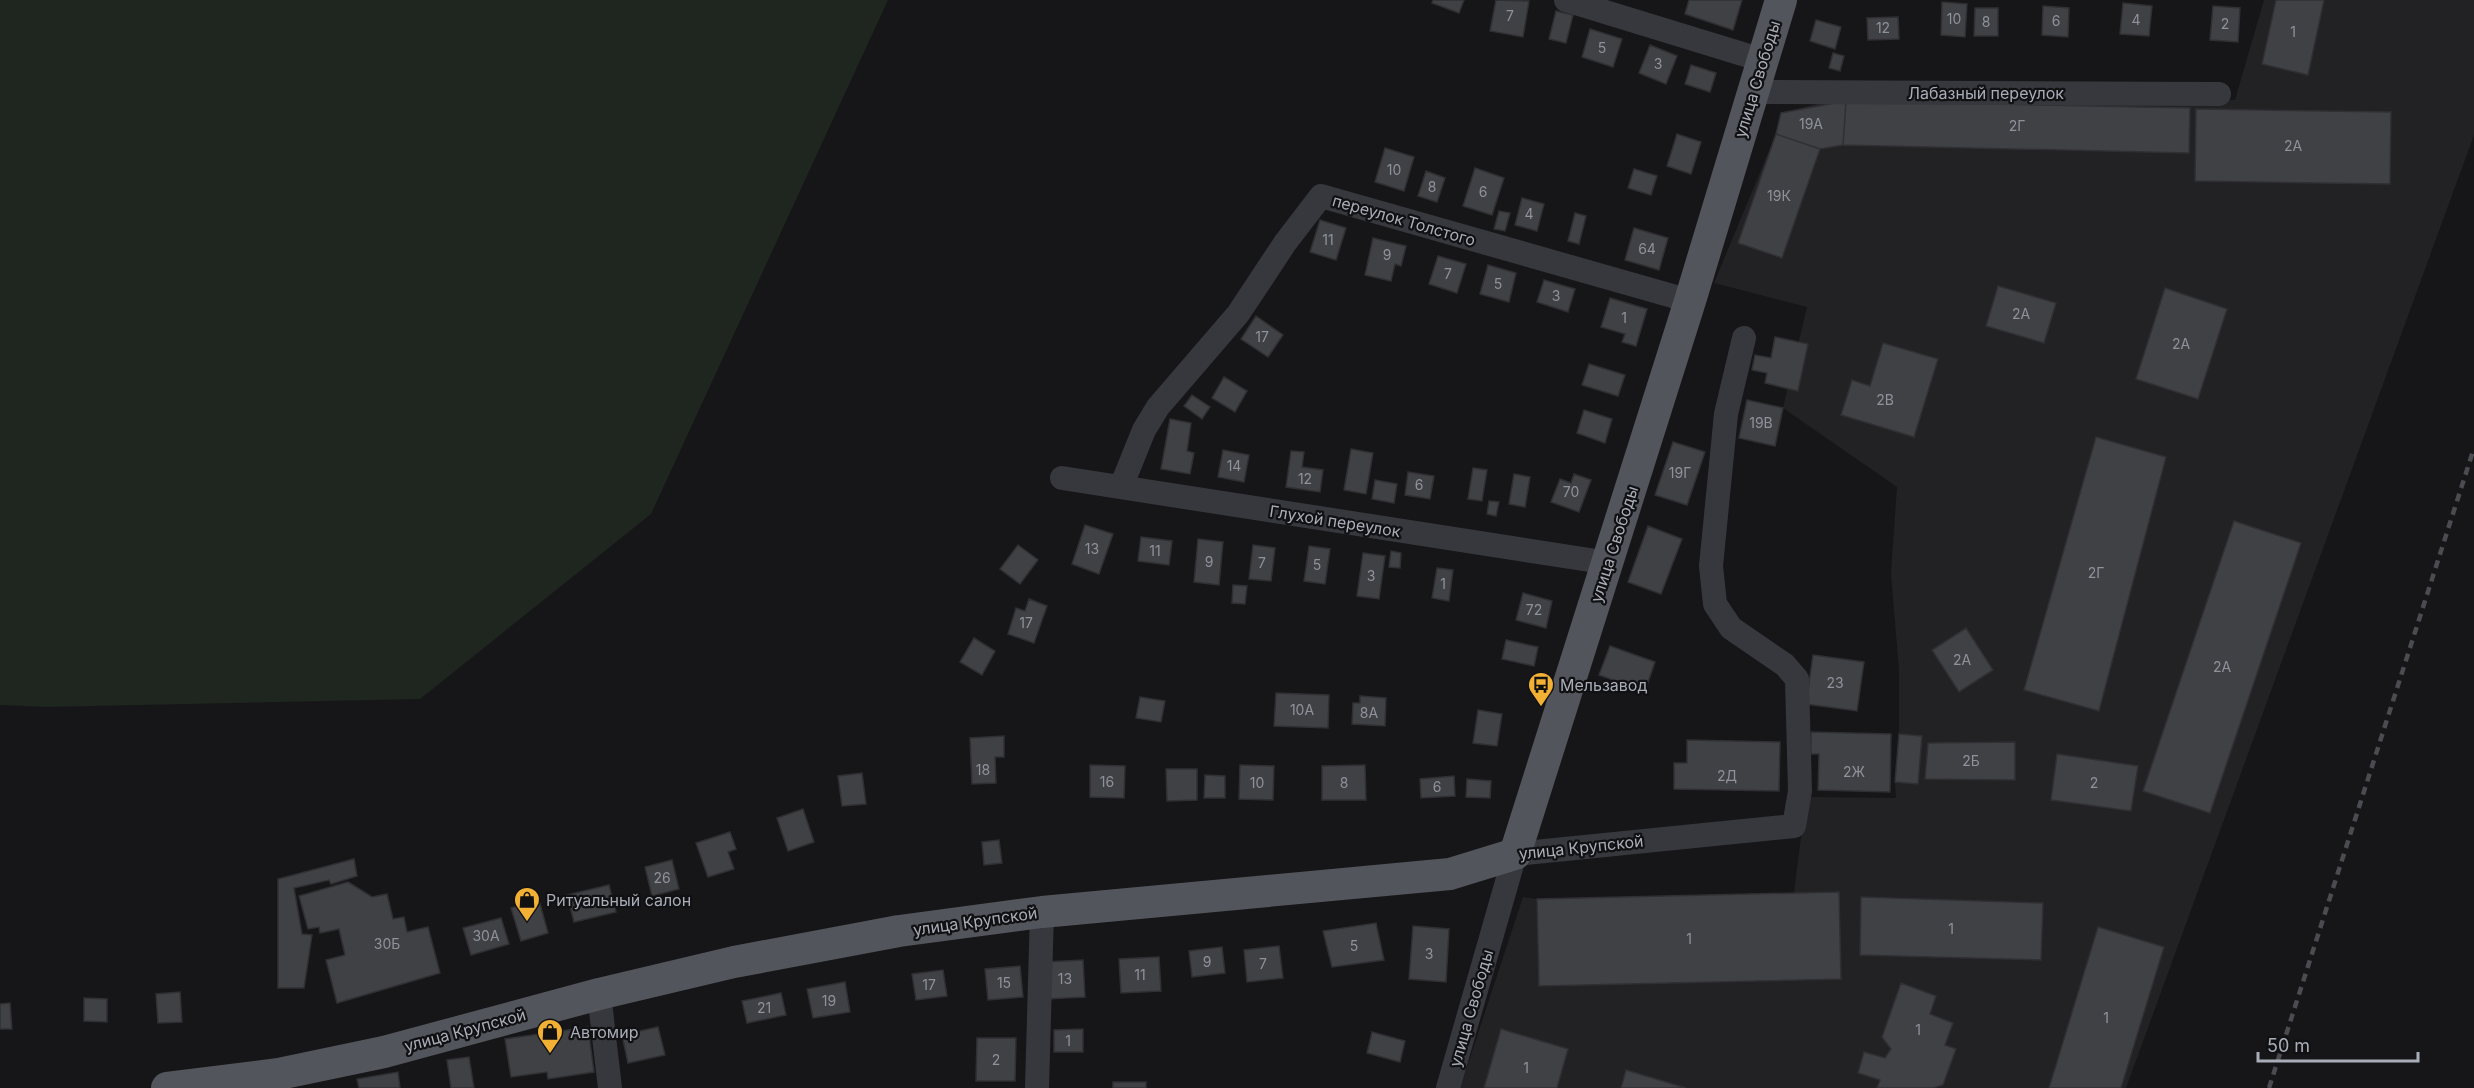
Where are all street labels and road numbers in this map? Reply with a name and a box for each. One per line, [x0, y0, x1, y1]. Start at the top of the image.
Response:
street label: улица Свободы [1730, 18, 1784, 140]
street label: Лабазный переулок [1908, 83, 2064, 103]
street label: переулок Толстого [1330, 190, 1478, 250]
street label: улица Свободы [1586, 483, 1642, 605]
street label: Глухой переулок [1268, 501, 1402, 541]
street label: улица Крупской [1518, 831, 1644, 863]
street label: улица Крупской [912, 902, 1038, 940]
street label: улица Свободы [1445, 947, 1497, 1069]
street label: улица Крупской [402, 1004, 528, 1056]

